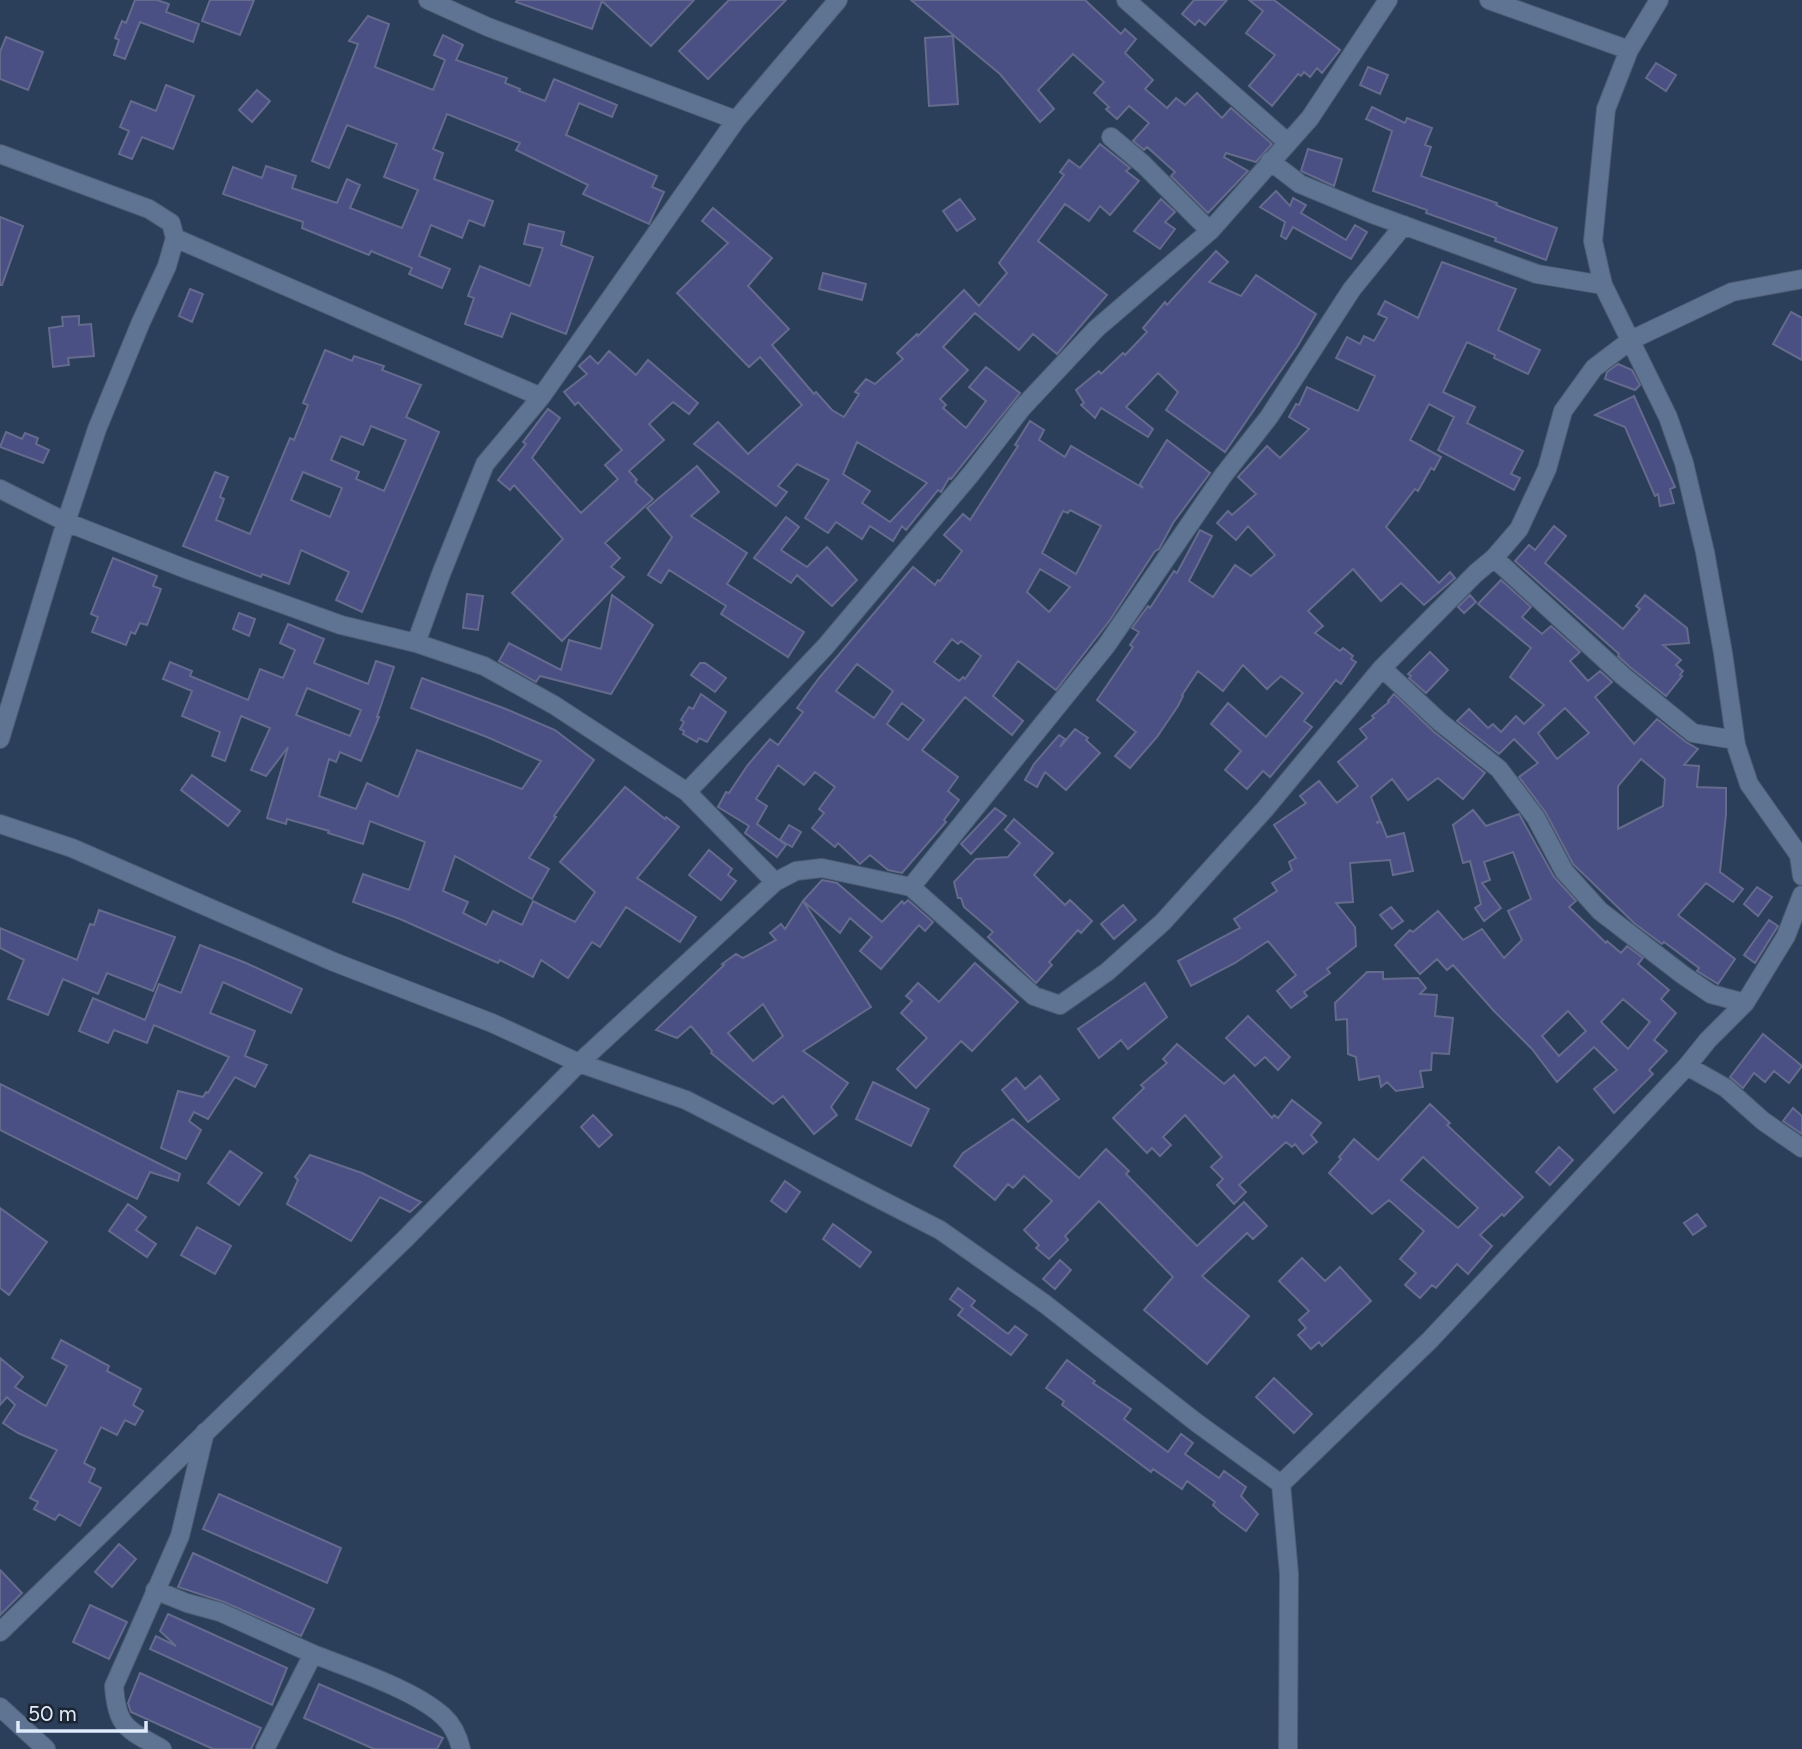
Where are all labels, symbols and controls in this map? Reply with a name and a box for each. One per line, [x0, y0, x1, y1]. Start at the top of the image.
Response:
scale bar [18, 1690, 145, 1734]
text: 50 m [28, 1701, 77, 1726]

